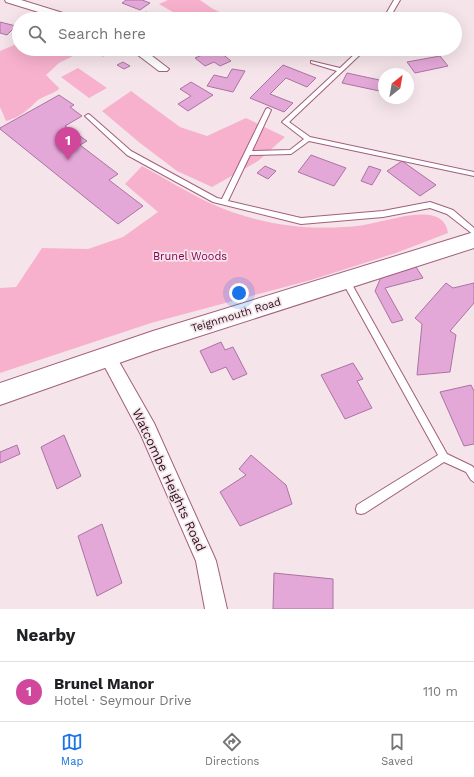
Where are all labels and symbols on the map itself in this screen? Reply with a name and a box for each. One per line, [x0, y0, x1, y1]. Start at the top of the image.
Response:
north arrow [378, 68, 414, 104]
pin: 1 [55, 127, 81, 160]
park label: Brunel Woods [153, 250, 227, 263]
your location [229, 283, 249, 303]
street label: Teignmouth Road [190, 295, 282, 335]
street label: Watcombe Heights Road [129, 406, 209, 554]

